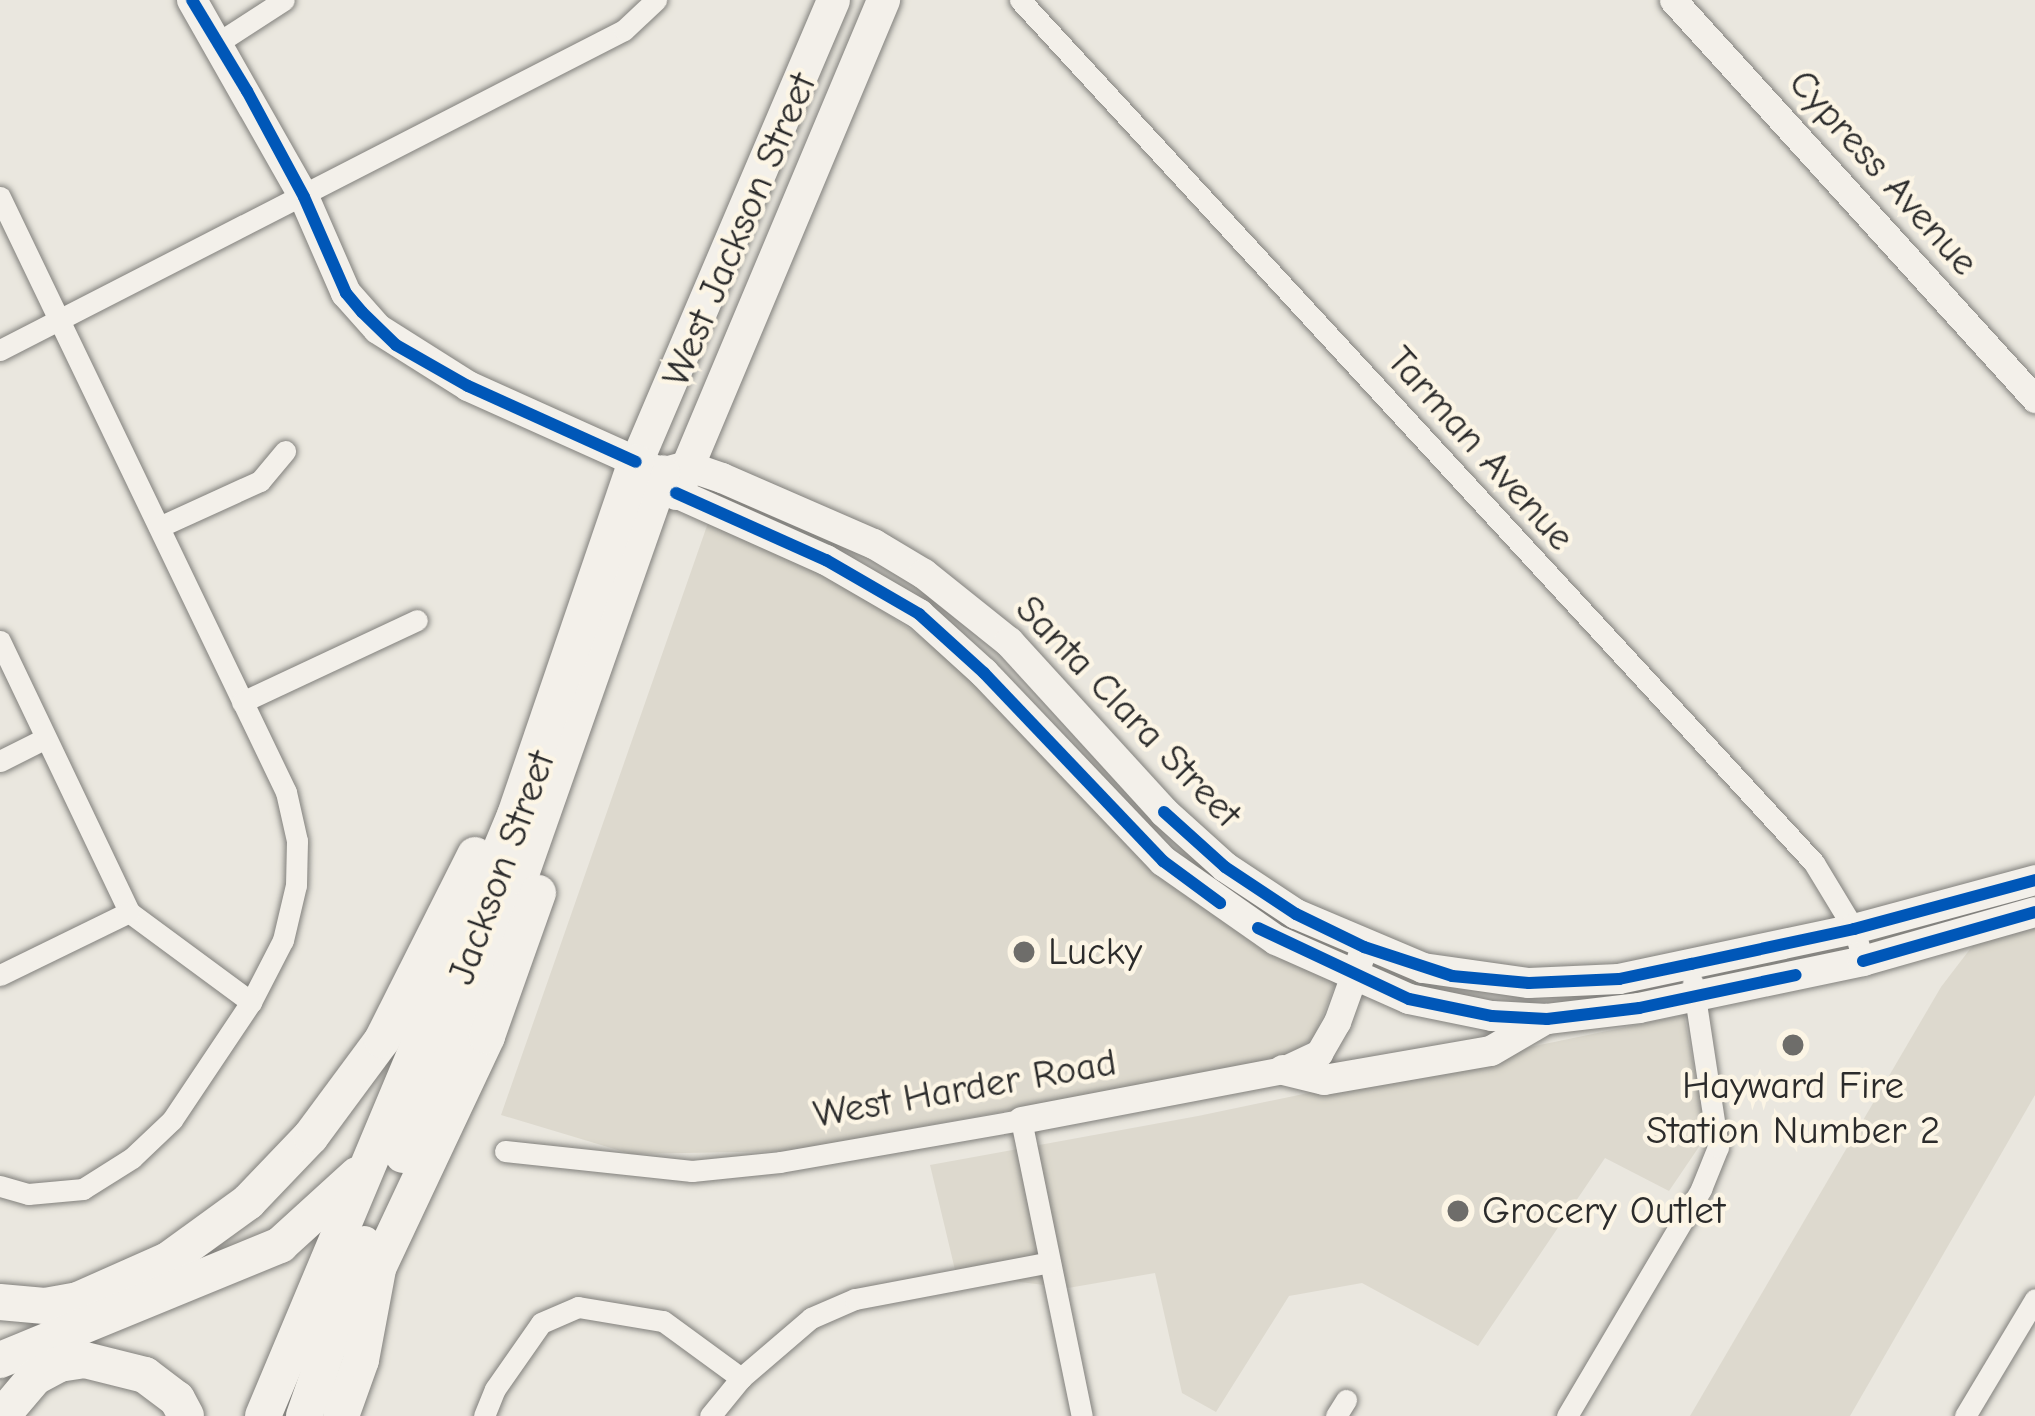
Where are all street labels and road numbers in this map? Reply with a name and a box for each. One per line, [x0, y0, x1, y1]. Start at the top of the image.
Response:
street label: Cypress Avenue [1778, 61, 1988, 285]
street label: West Jackson Street [653, 66, 827, 394]
street label: Tarman Avenue [1376, 337, 1584, 561]
street label: Santa Clara Street [1005, 586, 1251, 838]
street label: Jackson Street [438, 745, 566, 991]
street label: West Harder Road [810, 1039, 1120, 1139]

